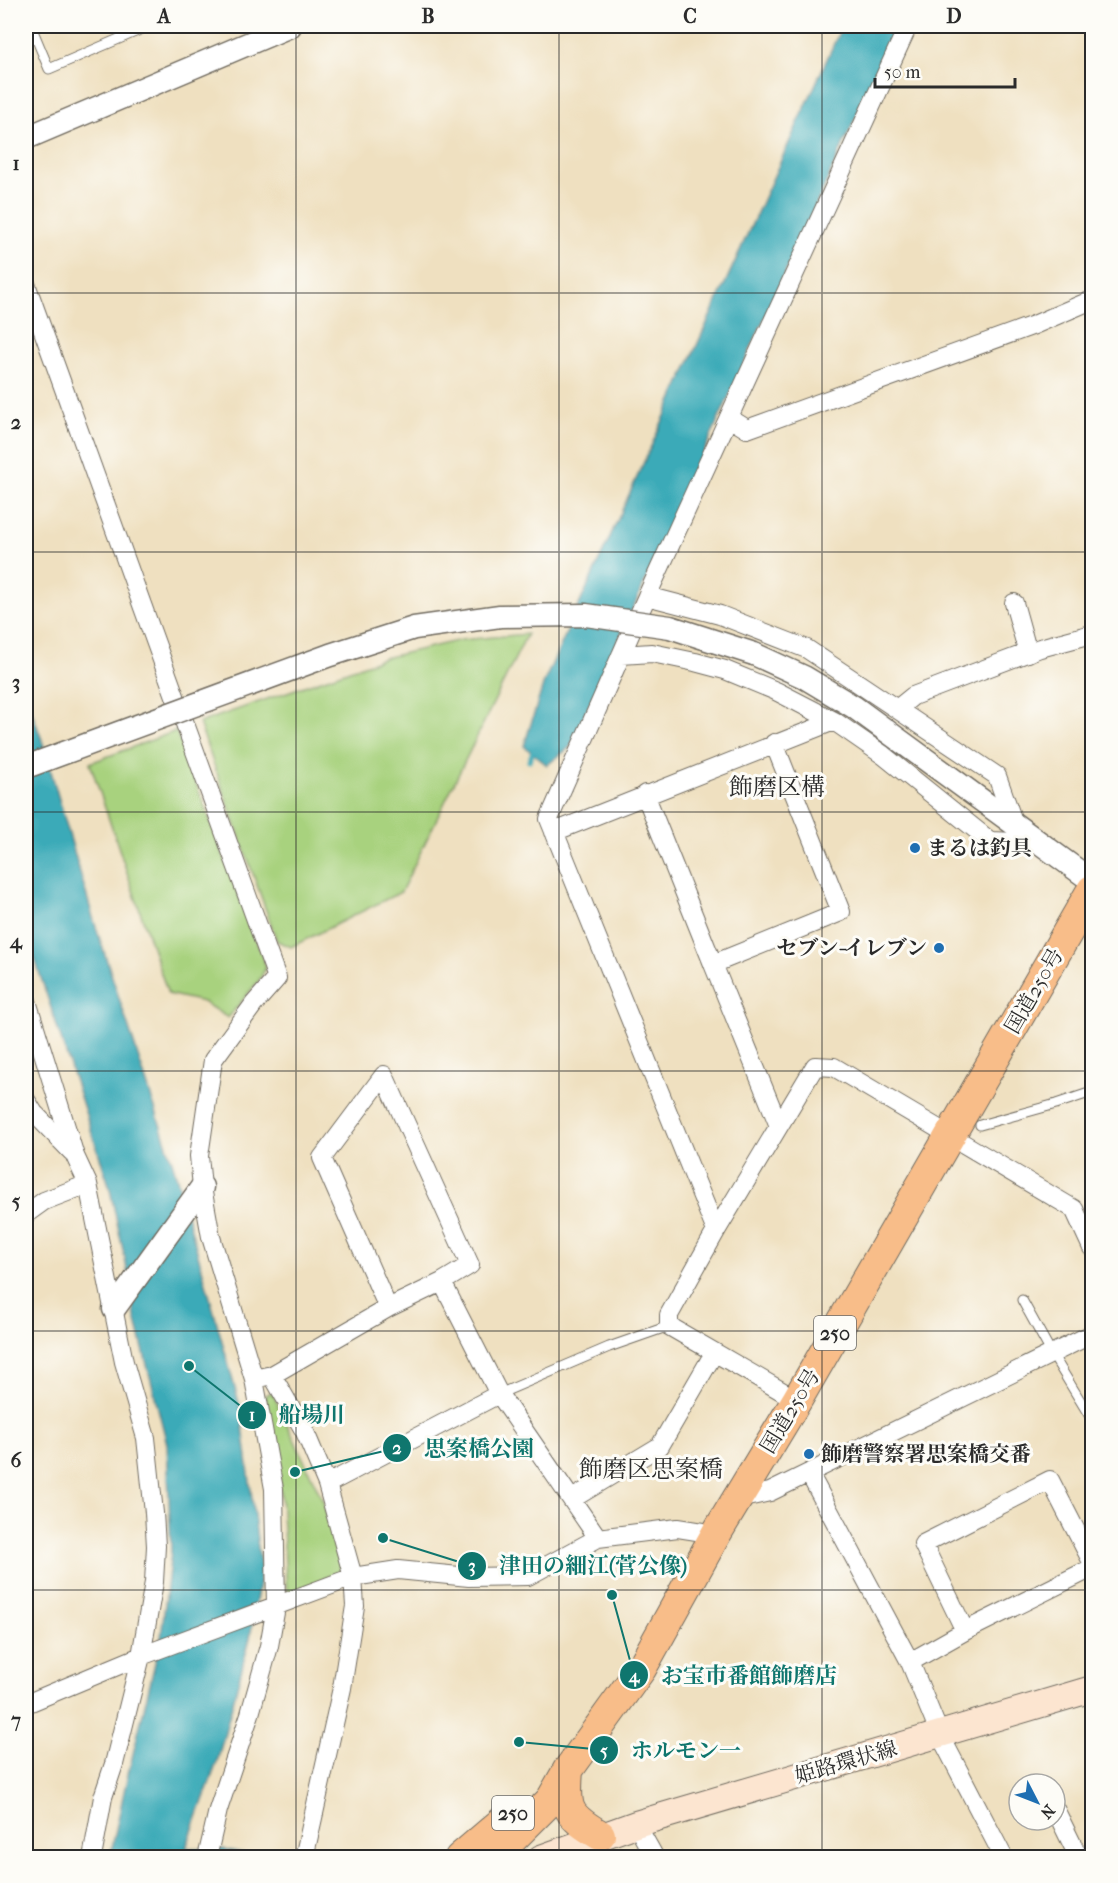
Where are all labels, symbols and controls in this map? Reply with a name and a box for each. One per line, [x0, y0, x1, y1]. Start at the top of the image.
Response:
text: A [156, 5, 172, 28]
text: B [421, 5, 435, 28]
text: C [683, 5, 697, 28]
text: D [946, 5, 962, 28]
scale bar [875, 51, 1014, 89]
text: 50 m [884, 62, 921, 83]
text: 1 [12, 152, 20, 175]
text: 2 [11, 411, 21, 434]
text: 3 [12, 671, 20, 694]
district label: 飾磨区構 [729, 773, 825, 801]
place label: まるは釣具 [927, 836, 1032, 860]
marker: まるは釣具 [908, 841, 922, 855]
text: 4 [9, 930, 23, 954]
place label: セブン-イレブン [776, 936, 927, 960]
marker: セブン-イレブン [932, 941, 946, 955]
street label: 国道250号 [1000, 944, 1068, 1038]
text: 5 [12, 1190, 21, 1213]
road number: 250 [814, 1316, 856, 1350]
street label: 国道250号 [755, 1364, 825, 1458]
callout: 船場川 [237, 1395, 357, 1435]
text: 船場川 [279, 1402, 345, 1428]
text: 1 [249, 1405, 255, 1426]
callout: 思案橋公園 [382, 1428, 546, 1468]
text: 思案橋公園 [424, 1436, 534, 1462]
text: 2 [392, 1438, 402, 1459]
place label: 飾磨警察署思案橋交番 [821, 1442, 1031, 1466]
marker: 飾磨警察署思案橋交番 [802, 1447, 816, 1461]
text: 6 [11, 1449, 23, 1472]
district label: 飾磨区思案橋 [579, 1455, 723, 1483]
callout: 津田の細江(菅公像) [457, 1546, 699, 1586]
text: 津田の細江(菅公像) [499, 1553, 687, 1579]
text: 3 [468, 1556, 476, 1577]
callout: お宝市番館飾磨店 [619, 1655, 849, 1695]
text: お宝市番館飾磨店 [661, 1663, 837, 1689]
text: 4 [628, 1666, 641, 1687]
text: 7 [10, 1709, 21, 1732]
callout: ホルモン一 [589, 1730, 753, 1770]
street label: 姫路環状線 [792, 1736, 900, 1788]
text: ホルモン一 [631, 1738, 741, 1764]
text: 5 [600, 1741, 608, 1762]
north arrow [1007, 1772, 1067, 1832]
road number: 250 [492, 1796, 534, 1830]
text: N [1036, 1801, 1059, 1823]

